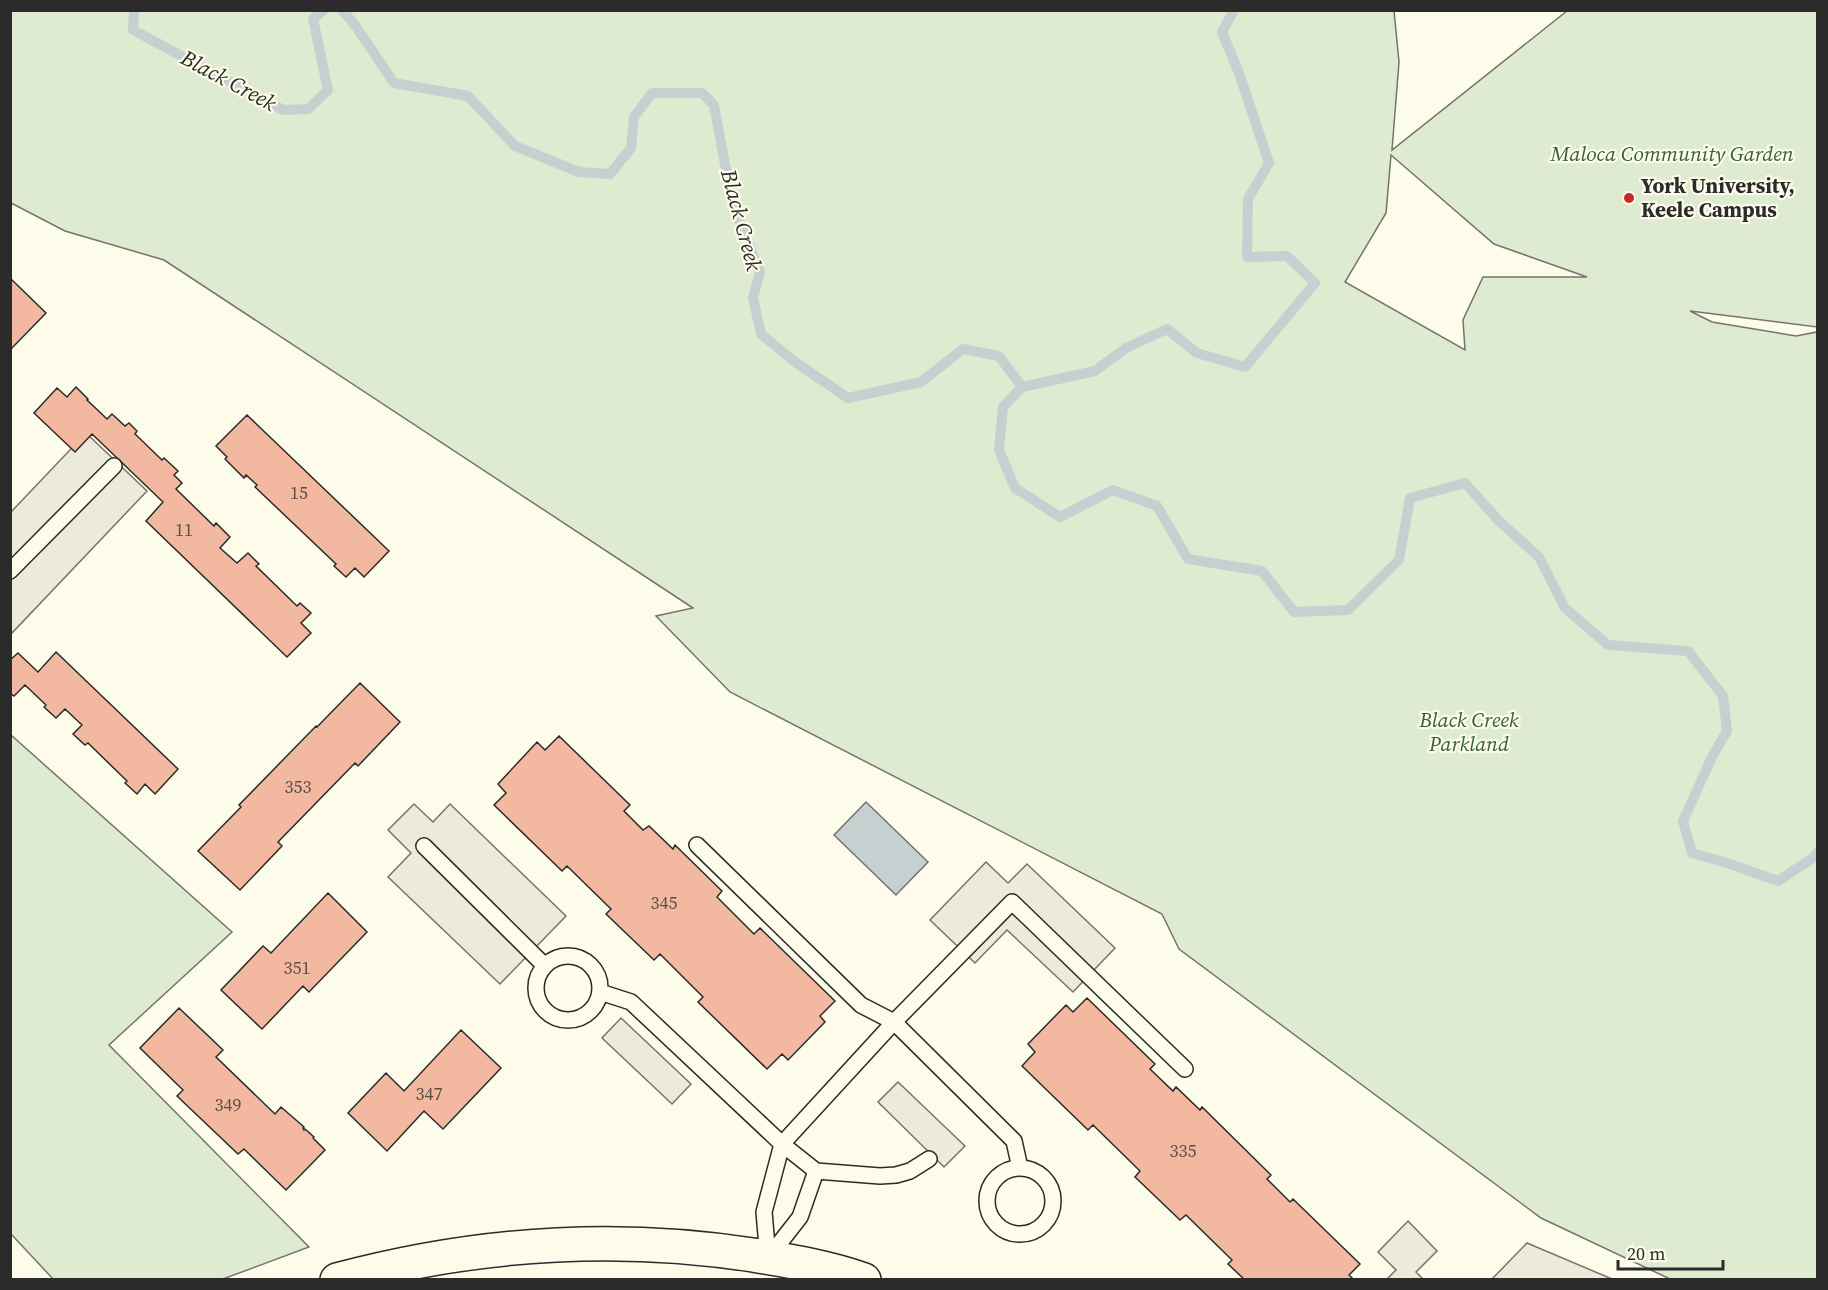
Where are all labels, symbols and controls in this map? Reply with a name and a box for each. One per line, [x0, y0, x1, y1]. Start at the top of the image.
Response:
water label: Black Creek [175, 42, 283, 118]
park label: Maloca Community Garden [1549, 139, 1794, 168]
water label: Black Creek [714, 165, 770, 275]
place label: York University, Keele Campus [1641, 171, 1795, 224]
marker: York University, Keele Campus [1622, 191, 1636, 205]
house number: 15 [290, 480, 308, 505]
house number: 11 [175, 517, 193, 542]
park label: Black Creek Parkland [1418, 705, 1519, 758]
house number: 353 [285, 774, 312, 799]
house number: 345 [651, 890, 678, 915]
house number: 351 [284, 955, 311, 980]
house number: 347 [416, 1081, 443, 1106]
house number: 349 [215, 1092, 242, 1117]
house number: 335 [1170, 1138, 1197, 1163]
scale bar [1618, 1233, 1723, 1271]
text: 20 m [1627, 1241, 1665, 1266]

